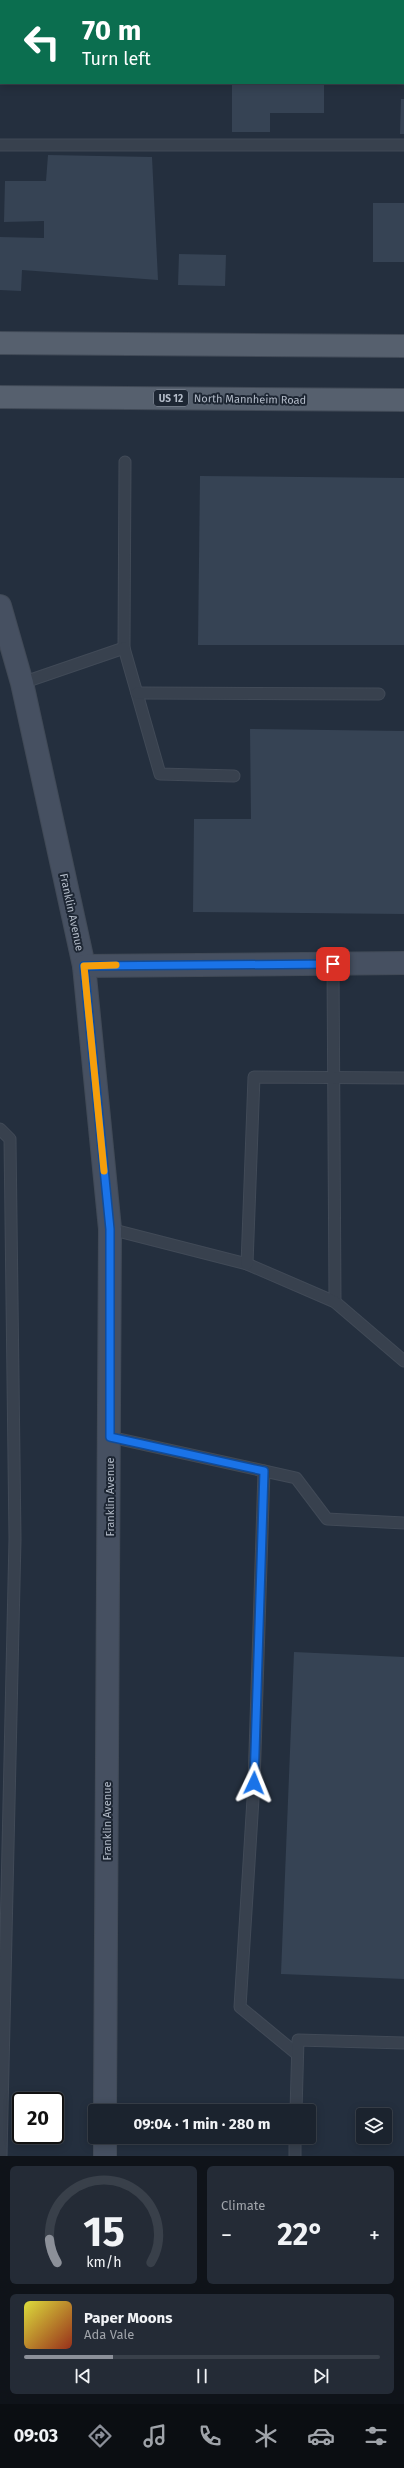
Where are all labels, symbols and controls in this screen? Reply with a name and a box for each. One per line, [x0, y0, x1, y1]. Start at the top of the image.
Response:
text: 70 m [82, 14, 141, 47]
icon: left [16, 16, 68, 68]
text: Turn left [82, 48, 151, 70]
road number: US 12 [154, 390, 188, 406]
street label: North Mannheim Road [194, 392, 306, 407]
street label: Franklin Avenue [57, 872, 86, 952]
pin [316, 947, 350, 981]
icon: arrive [322, 953, 344, 975]
street label: Franklin Avenue [104, 1457, 117, 1537]
position arrow [233, 1762, 275, 1804]
street label: Franklin Avenue [101, 1781, 114, 1861]
speed limit sign: 20 [12, 2092, 64, 2144]
map controls [356, 2108, 392, 2144]
button: layers [356, 2108, 392, 2144]
text: 09:04 · 1 min · 280 m [134, 2115, 270, 2133]
text: Climate [221, 2198, 265, 2213]
text: 15 [83, 2207, 124, 2257]
text: 22° [277, 2217, 324, 2253]
text: − [221, 2222, 232, 2249]
text: + [369, 2222, 380, 2249]
text: km/h [86, 2254, 121, 2271]
text: Paper Moons [84, 2309, 172, 2327]
text: Ada Vale [84, 2327, 134, 2342]
icon: previous [72, 2365, 94, 2387]
icon: pause [191, 2365, 213, 2387]
icon: next [310, 2365, 332, 2387]
icon: directions [86, 2422, 114, 2450]
icon: music [141, 2422, 169, 2450]
icon: phone [196, 2422, 224, 2450]
icon: climate [252, 2422, 280, 2450]
icon: car [307, 2422, 335, 2450]
icon: filters [362, 2422, 390, 2450]
text: 09:03 [14, 2425, 58, 2447]

